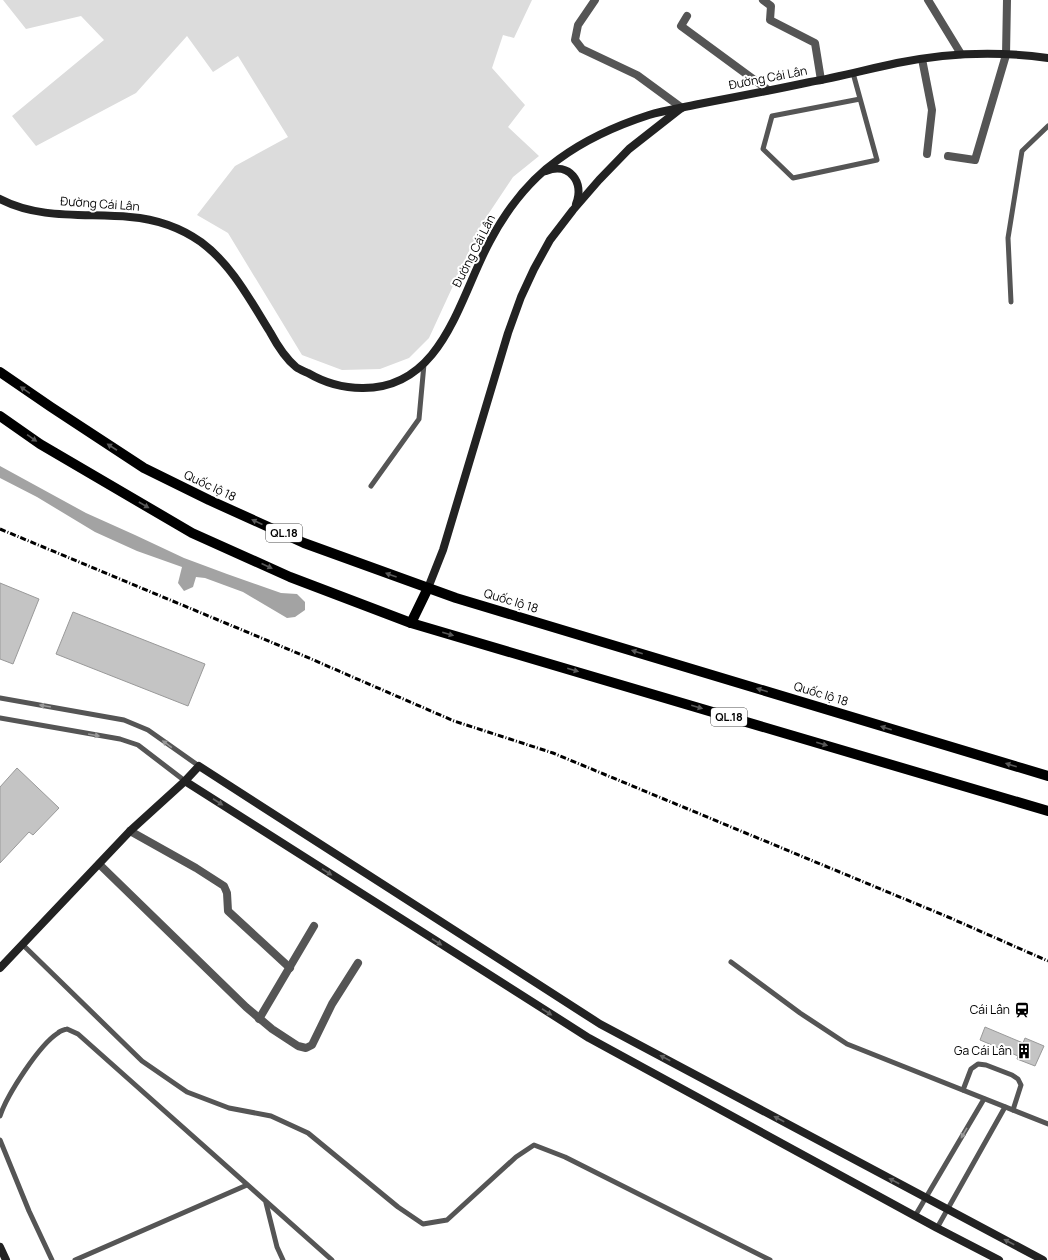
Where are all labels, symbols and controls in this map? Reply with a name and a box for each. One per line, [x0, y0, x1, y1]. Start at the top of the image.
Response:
street label: Đường Cái Lân [727, 62, 809, 93]
street label: Đường Cái Lân [60, 192, 140, 215]
street label: Đường Cái Lân [448, 212, 499, 290]
one-way arrow [20, 386, 31, 394]
one-way arrow [27, 434, 37, 442]
one-way arrow [107, 443, 117, 451]
street label: Quốc lộ 18 [181, 466, 239, 505]
one-way arrow [138, 501, 150, 508]
one-way arrow [251, 518, 263, 524]
road number: QL.18 [266, 524, 302, 542]
one-way arrow [261, 563, 272, 569]
one-way arrow [385, 571, 397, 577]
street label: Quốc lộ 18 [482, 584, 540, 617]
one-way arrow [442, 631, 454, 637]
one-way arrow [631, 649, 643, 655]
one-way arrow [567, 667, 579, 673]
street label: Quốc lộ 18 [792, 677, 850, 710]
one-way arrow [755, 687, 767, 693]
one-way arrow [39, 702, 51, 708]
one-way arrow [692, 704, 704, 710]
road number: QL.18 [711, 708, 747, 726]
one-way arrow [880, 724, 892, 730]
one-way arrow [88, 732, 100, 738]
one-way arrow [162, 740, 172, 748]
one-way arrow [816, 741, 828, 747]
one-way arrow [1004, 762, 1016, 768]
one-way arrow [212, 798, 224, 805]
one-way arrow [322, 868, 333, 875]
one-way arrow [431, 938, 443, 945]
place label: Cái Lân [970, 1001, 1010, 1018]
station icon: Cái Lân [1013, 1001, 1031, 1019]
one-way arrow [541, 1008, 552, 1015]
place label: Ga Cái Lân [954, 1042, 1012, 1059]
building icon: Ga Cái Lân [1015, 1042, 1033, 1060]
one-way arrow [659, 1055, 670, 1061]
one-way arrow [773, 1116, 785, 1123]
one-way arrow [961, 1127, 968, 1139]
one-way arrow [888, 1177, 900, 1184]
one-way arrow [1003, 1238, 1015, 1245]

